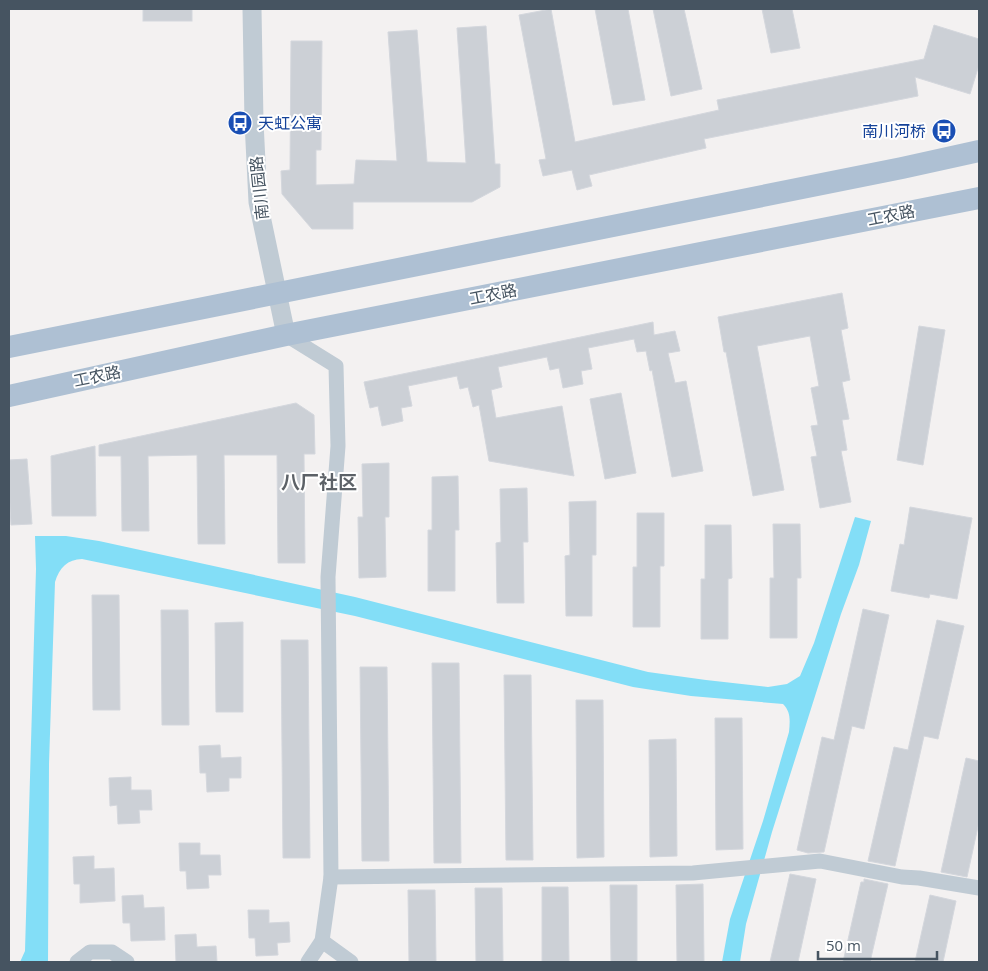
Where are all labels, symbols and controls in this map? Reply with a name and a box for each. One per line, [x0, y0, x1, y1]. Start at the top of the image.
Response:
bus stop icon: 天虹公寓 [227, 110, 253, 136]
place label: 天虹公寓 [258, 112, 322, 134]
bus stop icon: 南川河桥 [931, 118, 957, 144]
place label: 南川河桥 [862, 120, 926, 142]
street label: 南川园路 [245, 155, 273, 221]
street label: 工农路 [865, 200, 917, 230]
street label: 工农路 [467, 279, 519, 309]
street label: 工农路 [71, 360, 123, 392]
district label: 八厂社区 [281, 469, 357, 495]
scale bar [818, 928, 937, 960]
text: 50 m [826, 935, 861, 955]

